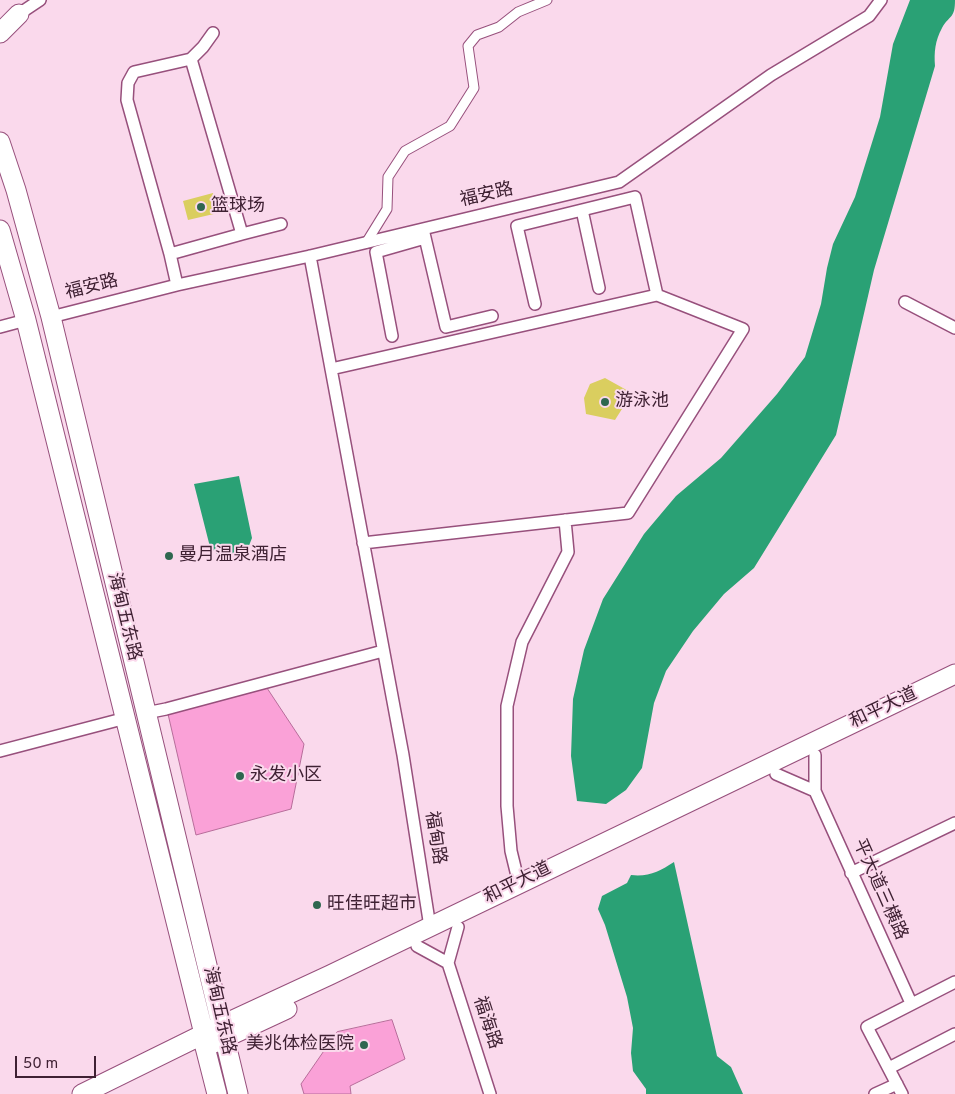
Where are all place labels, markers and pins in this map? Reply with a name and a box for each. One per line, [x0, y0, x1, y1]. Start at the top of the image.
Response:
place label: 篮球场 [211, 196, 265, 218]
marker: 篮球场 [195, 201, 207, 213]
place label: 游泳池 [615, 391, 669, 413]
marker: 游泳池 [599, 396, 611, 408]
place label: 曼月温泉酒店 [179, 545, 287, 567]
marker: 曼月温泉酒店 [163, 550, 175, 562]
place label: 永发小区 [250, 765, 322, 787]
marker: 永发小区 [234, 770, 246, 782]
place label: 旺佳旺超市 [327, 894, 417, 916]
marker: 旺佳旺超市 [311, 899, 323, 911]
place label: 美兆体检医院 [246, 1034, 354, 1056]
marker: 美兆体检医院 [358, 1039, 370, 1051]

